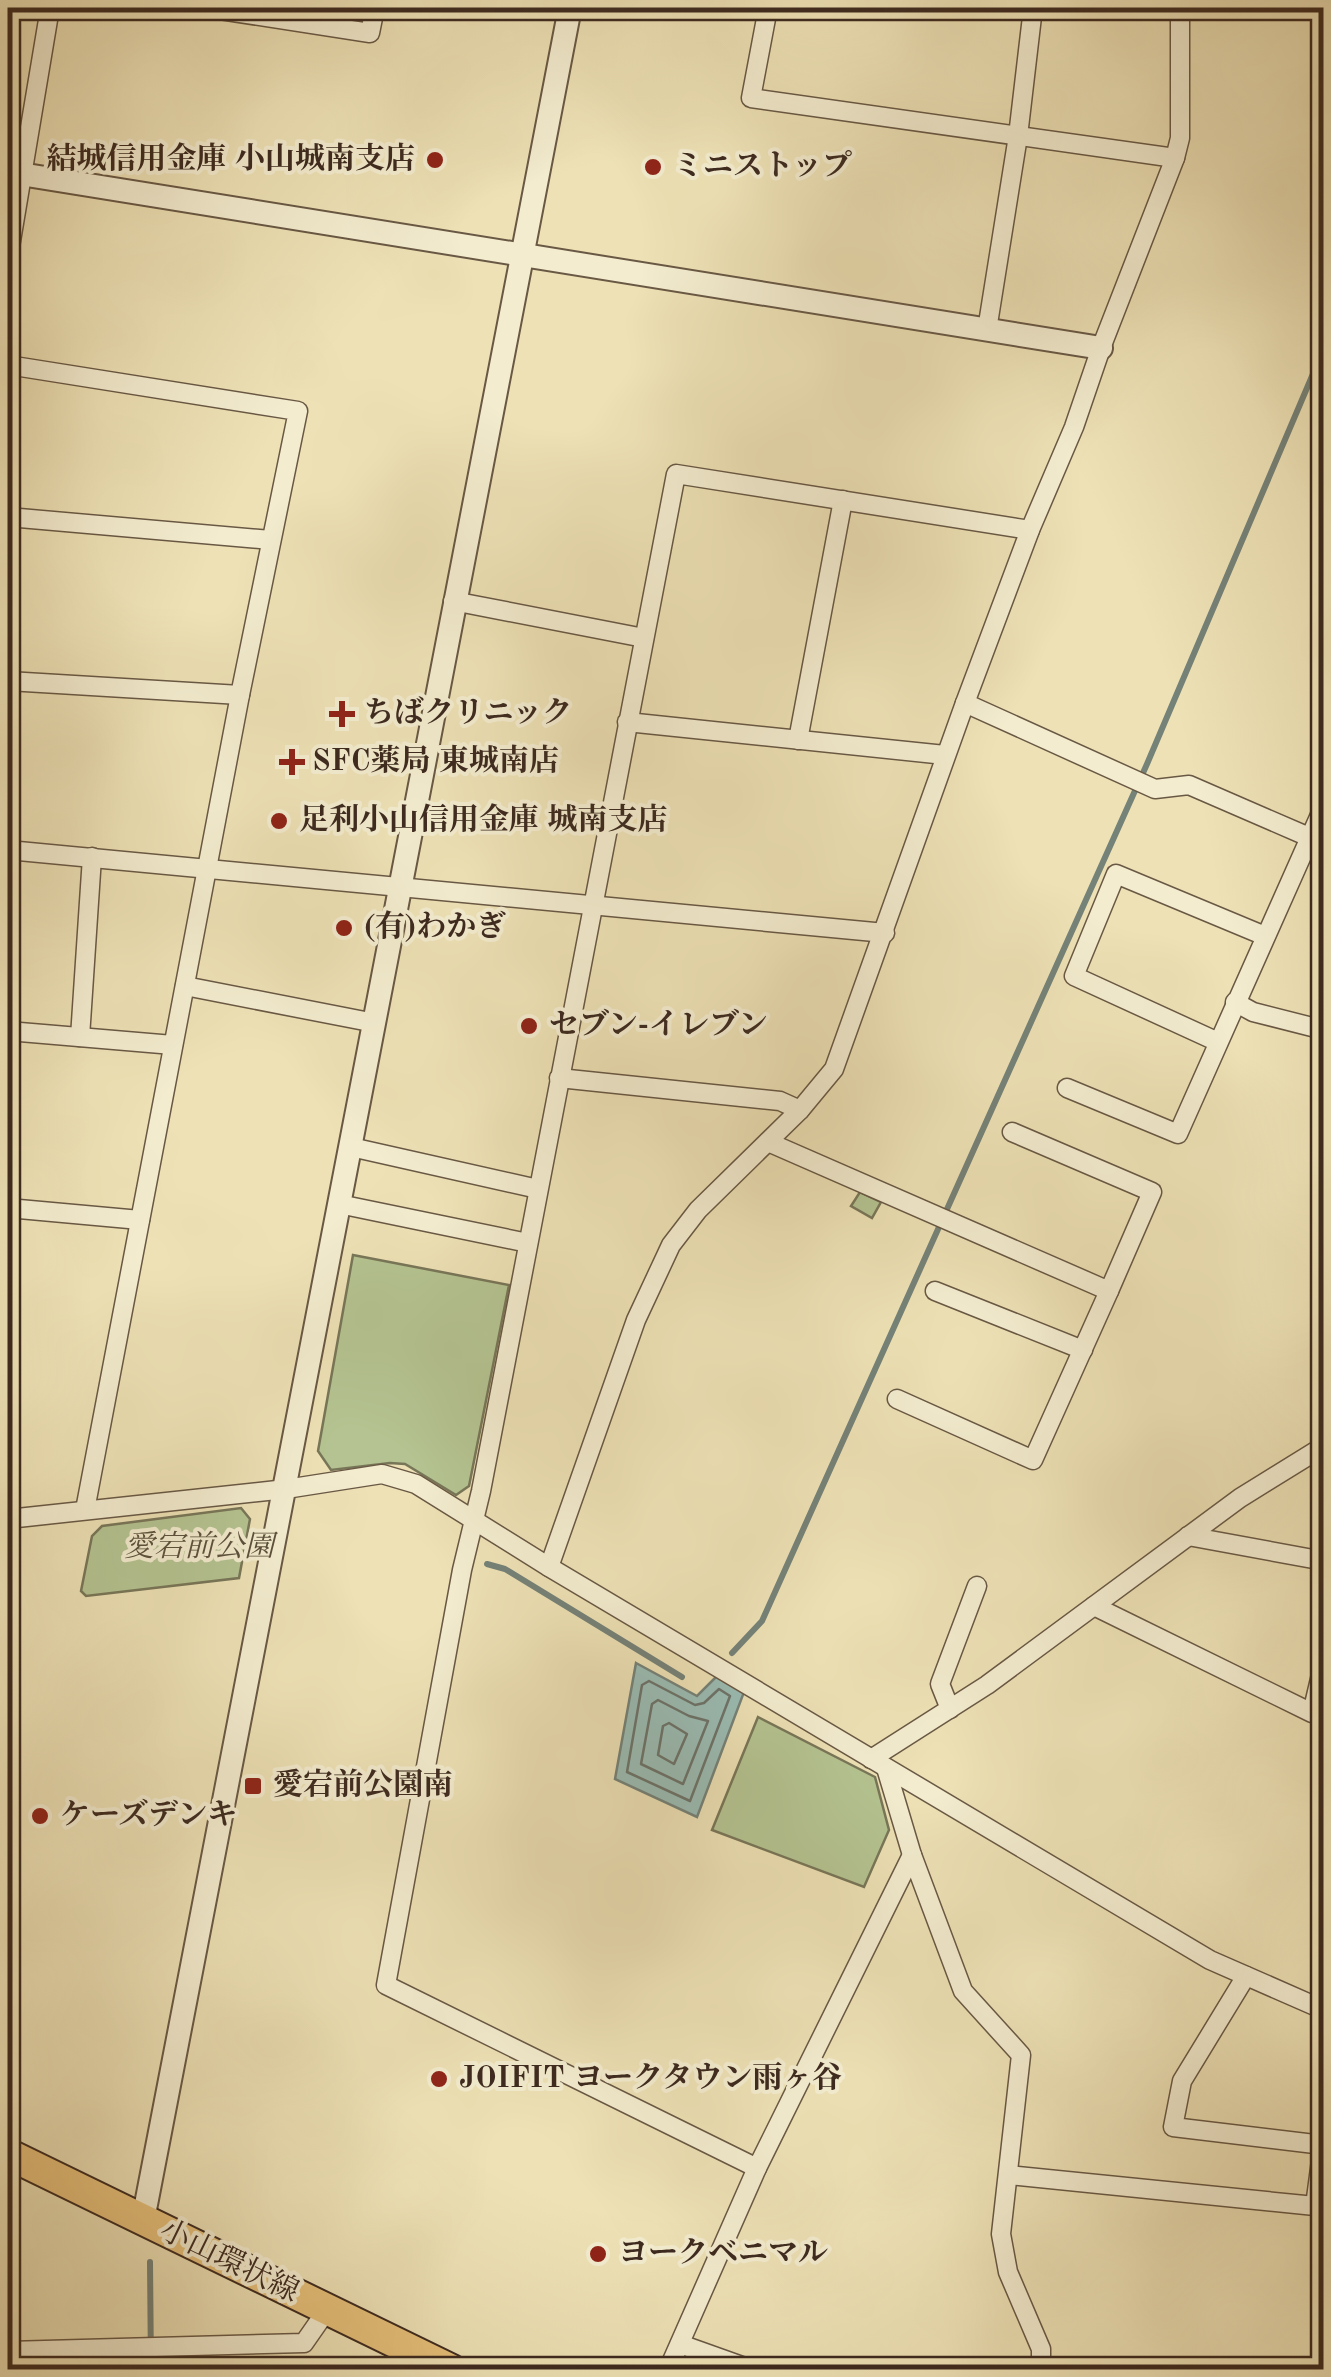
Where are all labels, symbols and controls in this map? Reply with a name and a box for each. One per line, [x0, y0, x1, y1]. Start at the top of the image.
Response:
place label: 結城信用金庫 小山城南支店 [47, 142, 415, 175]
marker: 結城信用金庫 小山城南支店 [424, 149, 446, 171]
place label: ミニストップ [673, 150, 852, 182]
marker: ミニストップ [642, 156, 664, 178]
place label: ちばクリニック [364, 696, 572, 729]
marker: ちばクリニック [329, 701, 355, 727]
place label: SFC薬局 東城南店 [312, 744, 559, 777]
marker: SFC薬局 東城南店 [281, 751, 303, 773]
place label: 足利小山信用金庫 城南支店 [299, 803, 667, 836]
marker: 足利小山信用金庫 城南支店 [268, 810, 290, 832]
place label: (有)わかぎ [364, 910, 506, 943]
marker: (有)わかぎ [333, 917, 355, 939]
place label: セブン-イレブン [549, 1008, 768, 1041]
marker: セブン-イレブン [518, 1015, 540, 1037]
park label: 愛宕前公園 [124, 1530, 279, 1563]
place label: 愛宕前公園南 [273, 1768, 453, 1801]
marker: 愛宕前公園南 [242, 1775, 264, 1797]
place label: ケーズデンキ [60, 1798, 237, 1831]
marker: ケーズデンキ [29, 1805, 51, 1827]
place label: JOIFIT ヨークタウン雨ヶ谷 [459, 2061, 842, 2094]
marker: JOIFIT ヨークタウン雨ヶ谷 [428, 2068, 450, 2090]
street label: 小山環状線 [155, 2213, 304, 2308]
place label: ヨークベニマル [618, 2238, 828, 2269]
marker: ヨークベニマル [587, 2243, 609, 2265]

